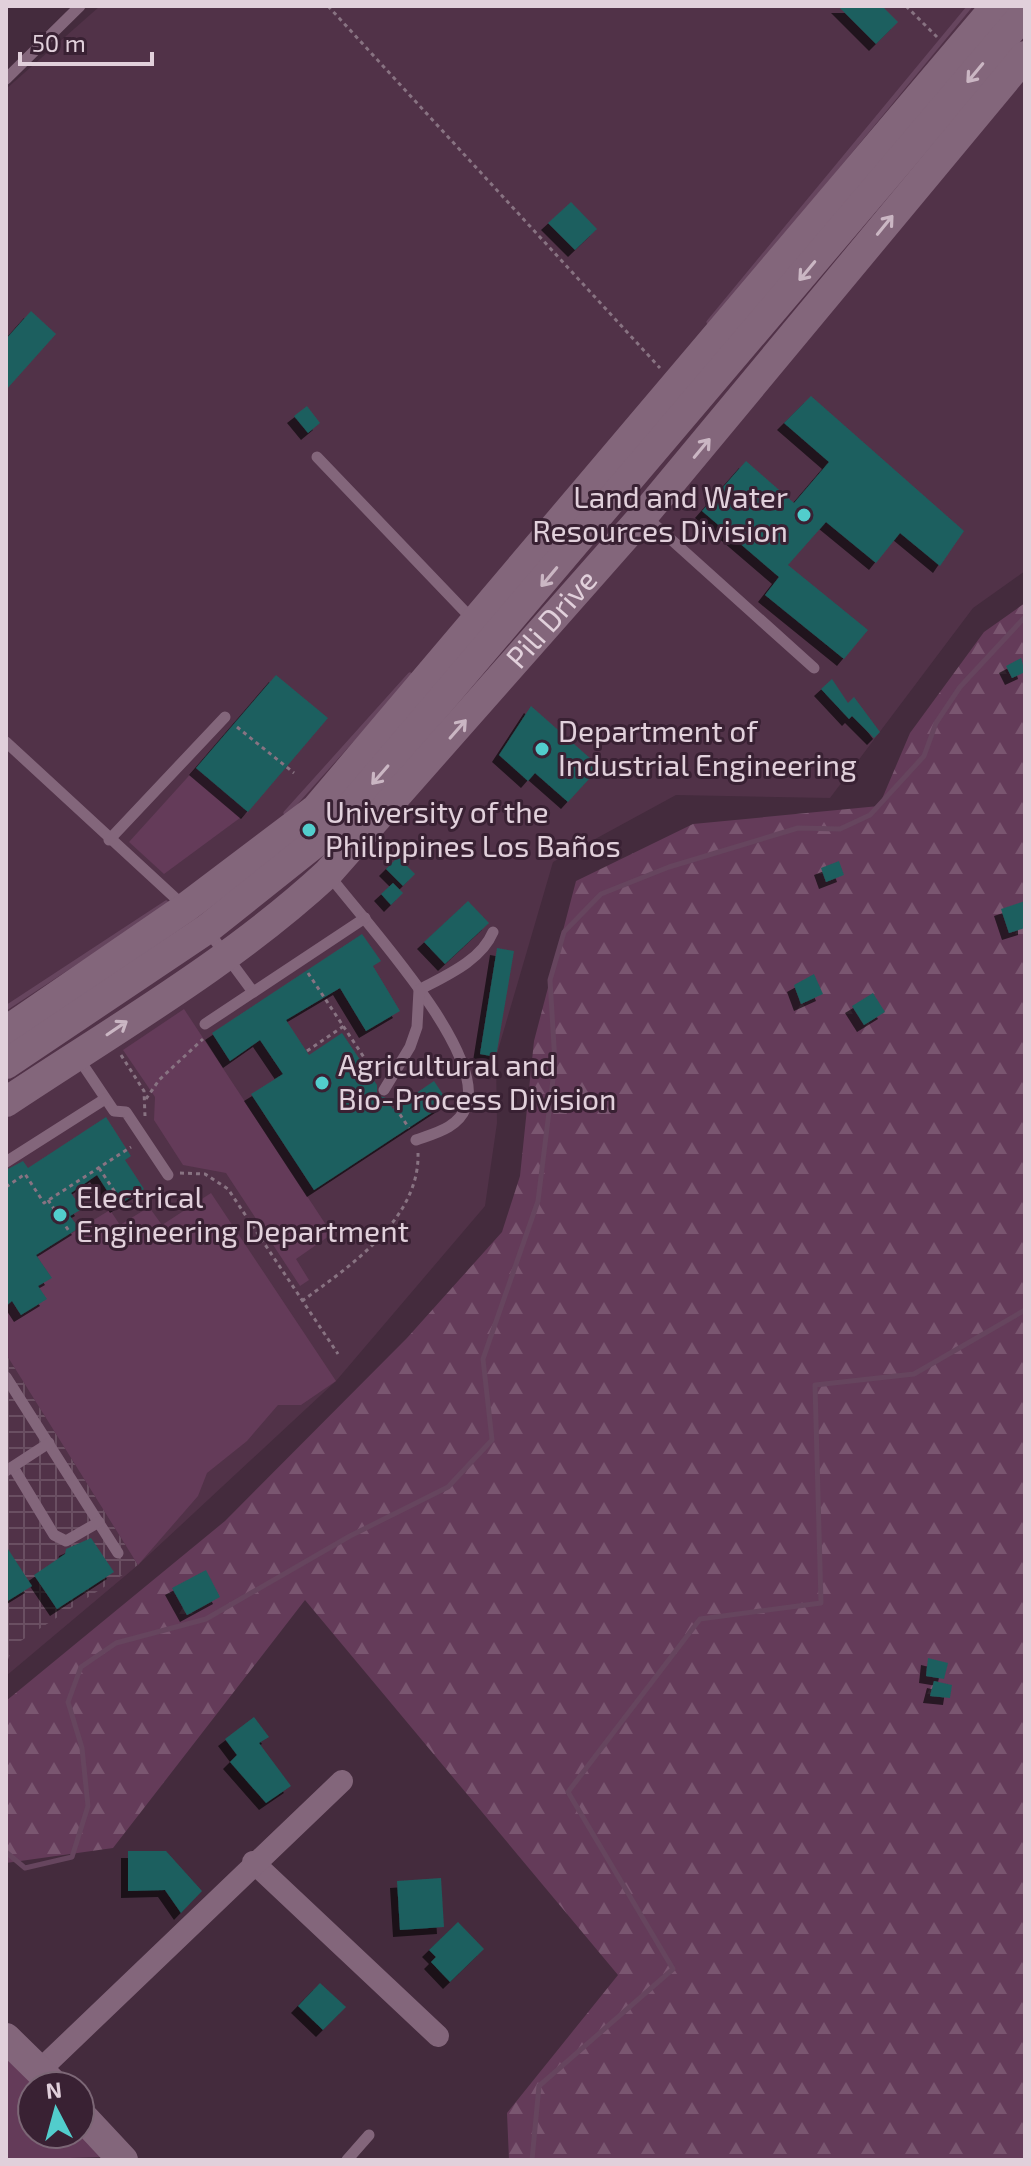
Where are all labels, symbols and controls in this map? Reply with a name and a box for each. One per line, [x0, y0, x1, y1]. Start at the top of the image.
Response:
scale bar [20, 16, 152, 66]
text: 50 m [32, 28, 86, 57]
one-way arrow [966, 62, 984, 83]
one-way arrow [876, 216, 894, 236]
one-way arrow [798, 261, 816, 281]
one-way arrow [693, 438, 711, 458]
place label: Land and Water Resources Division [532, 478, 788, 548]
marker: Land and Water Resources Division [795, 506, 813, 524]
street label: Pili Drive [497, 561, 603, 675]
one-way arrow [540, 566, 558, 587]
place label: Department of Industrial Engineering [558, 712, 857, 782]
one-way arrow [449, 719, 467, 739]
marker: Department of Industrial Engineering [533, 740, 551, 758]
one-way arrow [371, 764, 389, 784]
place label: University of the Philippines Los Baños [325, 793, 621, 863]
marker: University of the Philippines Los Baños [300, 821, 318, 839]
one-way arrow [106, 1020, 128, 1036]
place label: Agricultural and Bio-Process Division [338, 1046, 617, 1116]
marker: Agricultural and Bio-Process Division [313, 1074, 331, 1092]
place label: Electrical Engineering Department [76, 1178, 409, 1248]
marker: Electrical Engineering Department [51, 1206, 69, 1224]
north arrow [16, 2070, 96, 2150]
text: N [45, 2075, 63, 2103]

